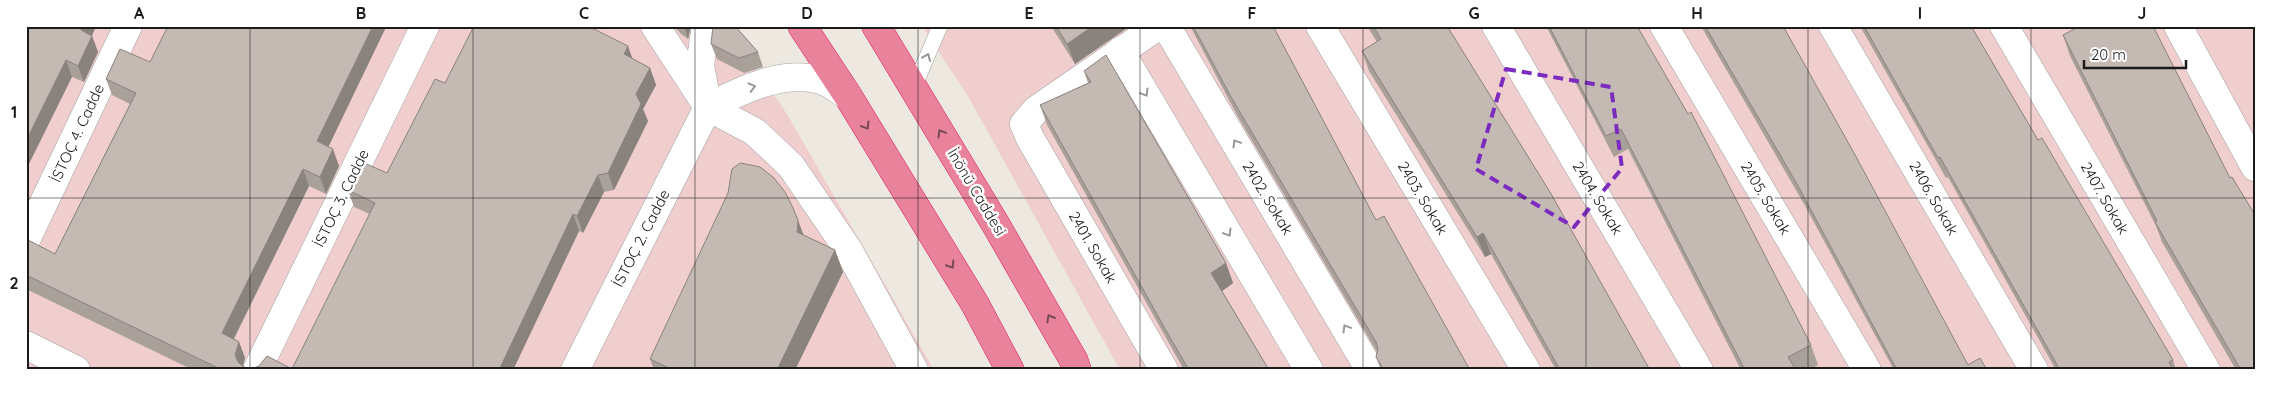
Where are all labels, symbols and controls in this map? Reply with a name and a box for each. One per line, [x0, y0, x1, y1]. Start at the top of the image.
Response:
text: A [134, 3, 145, 23]
text: B [356, 3, 366, 23]
text: C [579, 3, 589, 23]
text: D [801, 3, 813, 23]
text: E [1024, 3, 1034, 23]
text: F [1248, 3, 1257, 23]
text: G [1468, 3, 1480, 23]
text: H [1691, 3, 1703, 23]
text: I [1918, 3, 1922, 23]
text: J [2138, 3, 2146, 23]
scale bar [2084, 38, 2186, 70]
text: 20 m [2091, 45, 2126, 64]
one-way arrow [921, 53, 931, 61]
street label: İSTOÇ 4. Cadde [46, 81, 108, 185]
one-way arrow [748, 82, 756, 92]
one-way arrow [1138, 88, 1148, 97]
text: 1 [11, 102, 17, 122]
one-way arrow [860, 121, 870, 130]
one-way arrow [938, 129, 948, 138]
one-way arrow [1232, 139, 1242, 148]
street label: İnönü Caddesi [943, 145, 1011, 239]
street label: İSTOÇ 3. Cadde [309, 146, 373, 250]
street label: 2402. Sokak [1239, 158, 1297, 238]
street label: 2403. Sokak [1394, 158, 1452, 238]
street label: 2404. Sokak [1569, 158, 1627, 238]
street label: 2405. Sokak [1737, 158, 1795, 238]
street label: 2406. Sokak [1905, 158, 1963, 238]
street label: 2407. Sokak [2077, 159, 2133, 237]
street label: İSTOÇ 2. Cadde [608, 186, 674, 290]
street label: 2401. Sokak [1065, 208, 1121, 286]
one-way arrow [1221, 227, 1231, 236]
one-way arrow [944, 259, 954, 268]
text: 2 [9, 273, 19, 293]
one-way arrow [1046, 315, 1056, 324]
one-way arrow [1342, 324, 1352, 333]

